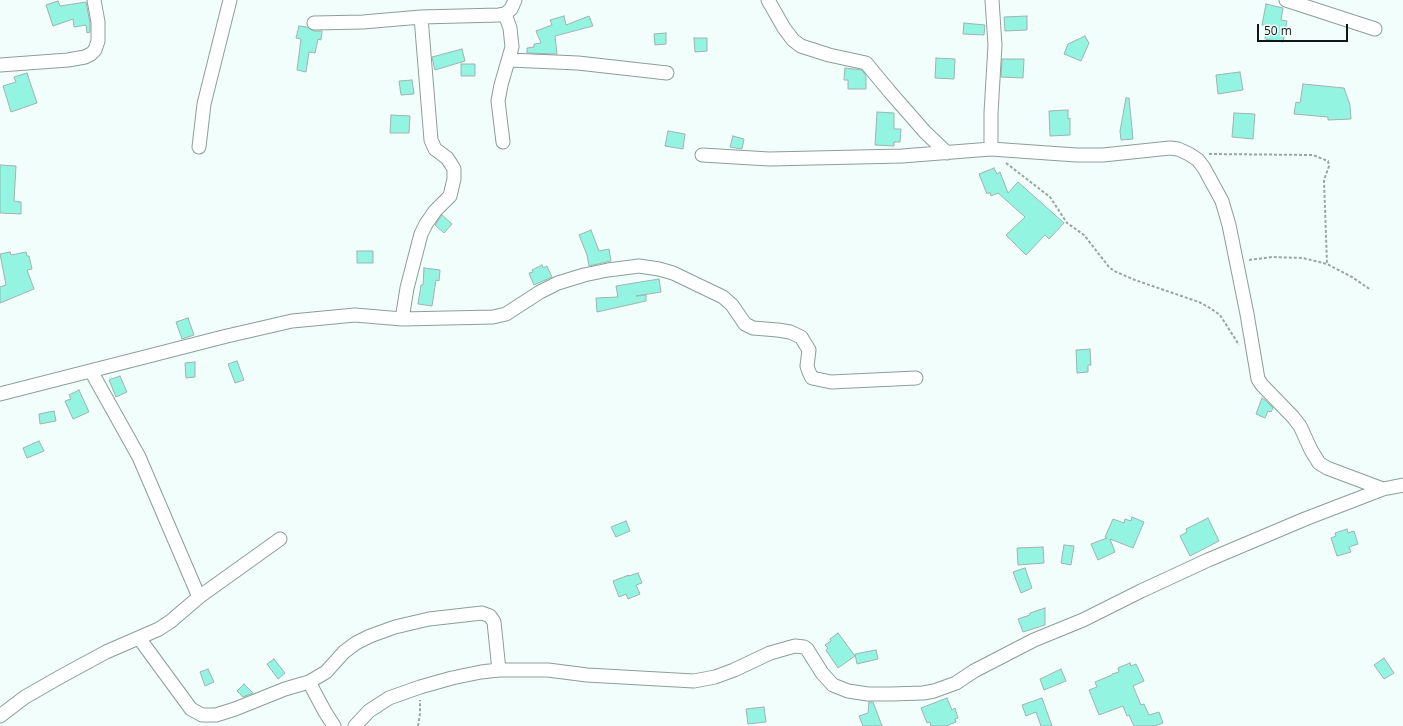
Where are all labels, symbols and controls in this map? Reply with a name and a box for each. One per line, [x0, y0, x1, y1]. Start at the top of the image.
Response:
scale bar [1259, 16, 1350, 42]
text: 50 m [1264, 22, 1292, 39]

